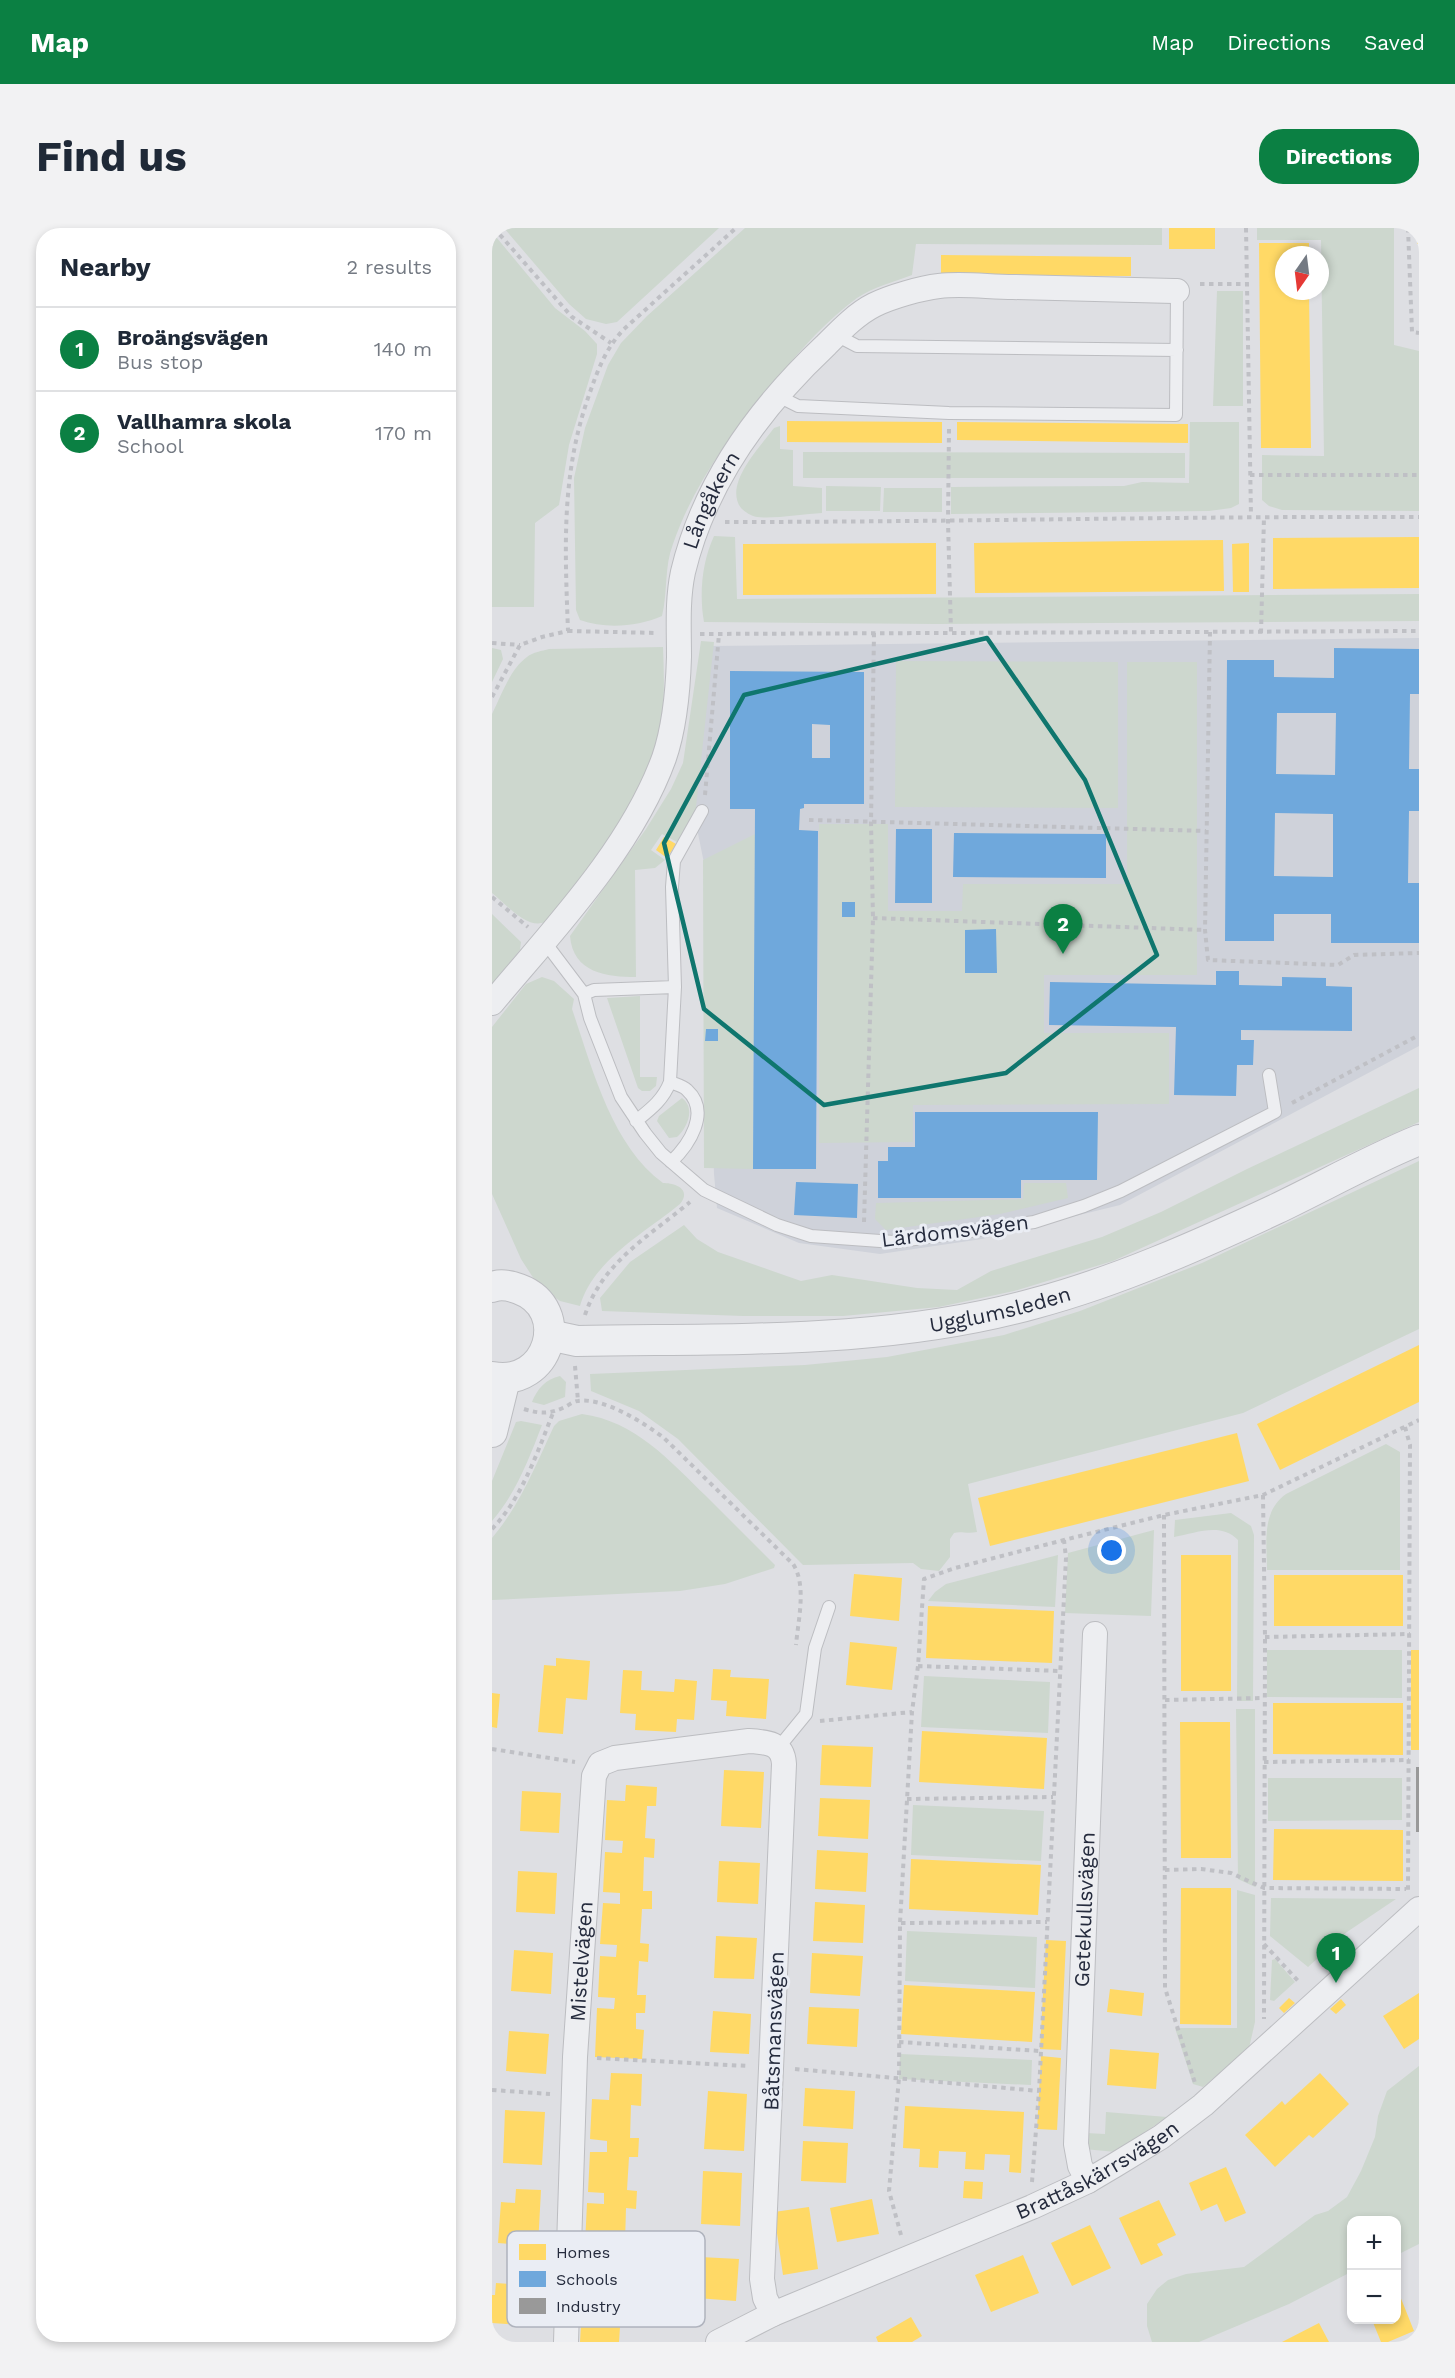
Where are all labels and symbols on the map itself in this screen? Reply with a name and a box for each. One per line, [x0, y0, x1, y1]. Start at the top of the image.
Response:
north arrow [1275, 246, 1329, 300]
street label: Långåkern [677, 446, 745, 552]
pin: 2 [1044, 904, 1082, 954]
street label: Lärdomsvägen [880, 1209, 1030, 1252]
street label: Ugglumsleden [928, 1281, 1074, 1337]
your location [1097, 1536, 1126, 1565]
street label: Getekullsvägen [1069, 1831, 1100, 1988]
street label: Mistelvägen [564, 1900, 598, 2022]
pin: 1 [1316, 1934, 1356, 1983]
street label: Båtsmansvägen [758, 1951, 789, 2111]
street label: Brattåskärrsvägen [1012, 2115, 1184, 2224]
legend [507, 2231, 705, 2327]
text: Homes [556, 2243, 610, 2262]
text: Schools [556, 2270, 618, 2289]
text: Industry [556, 2297, 621, 2316]

